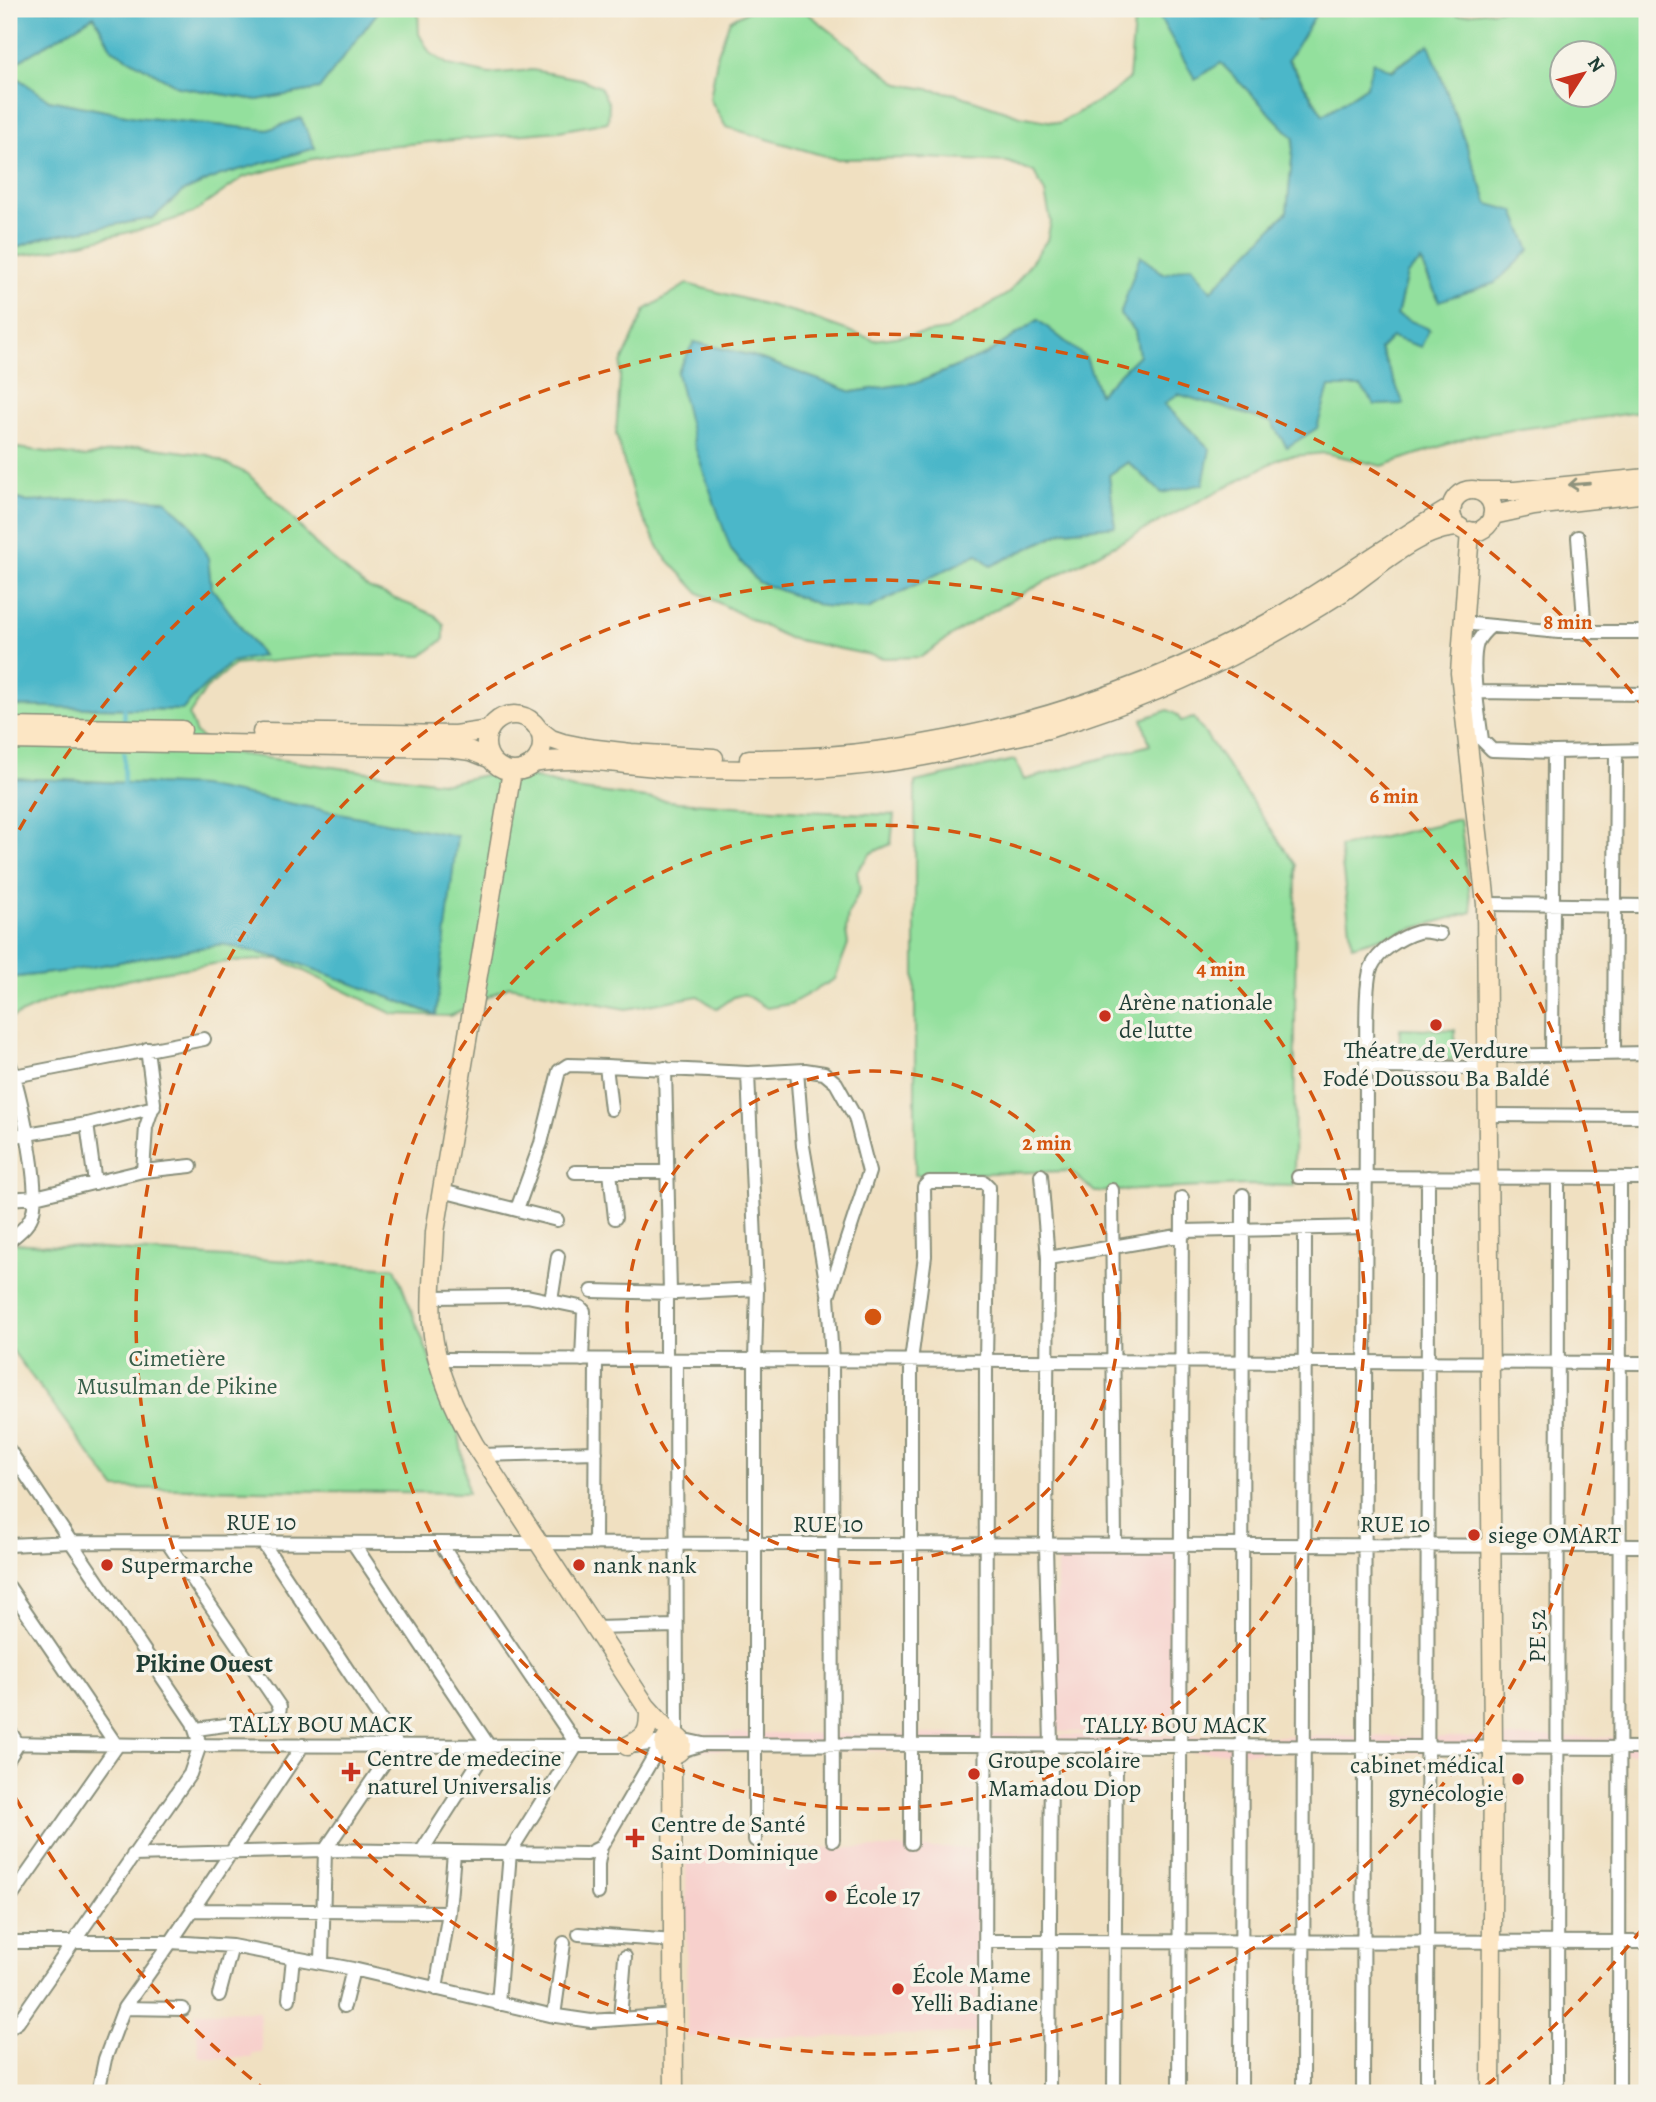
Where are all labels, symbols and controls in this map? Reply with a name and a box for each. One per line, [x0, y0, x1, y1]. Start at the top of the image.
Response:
north arrow [1548, 38, 1618, 108]
text: N [1581, 51, 1611, 78]
one-way arrow [1569, 478, 1591, 491]
text: 8 min [1543, 608, 1593, 636]
text: 6 min [1370, 782, 1419, 810]
text: 4 min [1196, 955, 1246, 983]
place label: Arène nationale de lutte [1118, 986, 1273, 1046]
marker: Arène nationale de lutte [1097, 1008, 1113, 1024]
marker: Théatre de Verdure Fodé Doussou Ba Baldé [1428, 1017, 1444, 1033]
place label: Théatre de Verdure Fodé Doussou Ba Baldé [1322, 1034, 1550, 1094]
text: 2 min [1022, 1129, 1072, 1157]
centre of rings [861, 1305, 885, 1329]
park label: Cimetière Musulman de Pikine [76, 1342, 278, 1402]
street label: RUE 10 [226, 1506, 296, 1538]
street label: RUE 10 [793, 1508, 863, 1540]
street label: RUE 10 [1360, 1508, 1430, 1540]
place label: siege OMART [1488, 1519, 1621, 1551]
marker: siege OMART [1466, 1527, 1482, 1543]
place label: Supermarche [121, 1549, 253, 1581]
place label: nank nank [593, 1549, 697, 1581]
marker: Supermarche [99, 1557, 115, 1573]
marker: nank nank [571, 1557, 587, 1573]
street label: PE 52 [1521, 1609, 1553, 1663]
district label: Pikine Ouest [135, 1646, 273, 1681]
street label: TALLY BOU MACK [229, 1708, 413, 1740]
street label: TALLY BOU MACK [1083, 1709, 1267, 1741]
place label: Centre de medecine naturel Universalis [367, 1742, 561, 1802]
place label: Groupe scolaire Mamadou Diop [988, 1744, 1141, 1804]
place label: cabinet médical gynécologie [1350, 1749, 1504, 1809]
marker: Centre de medecine naturel Universalis [341, 1762, 361, 1782]
marker: Groupe scolaire Mamadou Diop [966, 1766, 982, 1782]
marker: cabinet médical gynécologie [1510, 1771, 1526, 1787]
place label: Centre de Santé Saint Dominique [651, 1808, 819, 1868]
marker: Centre de Santé Saint Dominique [625, 1828, 645, 1848]
place label: École 17 [845, 1880, 921, 1912]
marker: École 17 [823, 1888, 839, 1904]
place label: École Mame Yelli Badiane [911, 1959, 1038, 2019]
marker: École Mame Yelli Badiane [890, 1981, 906, 1997]

